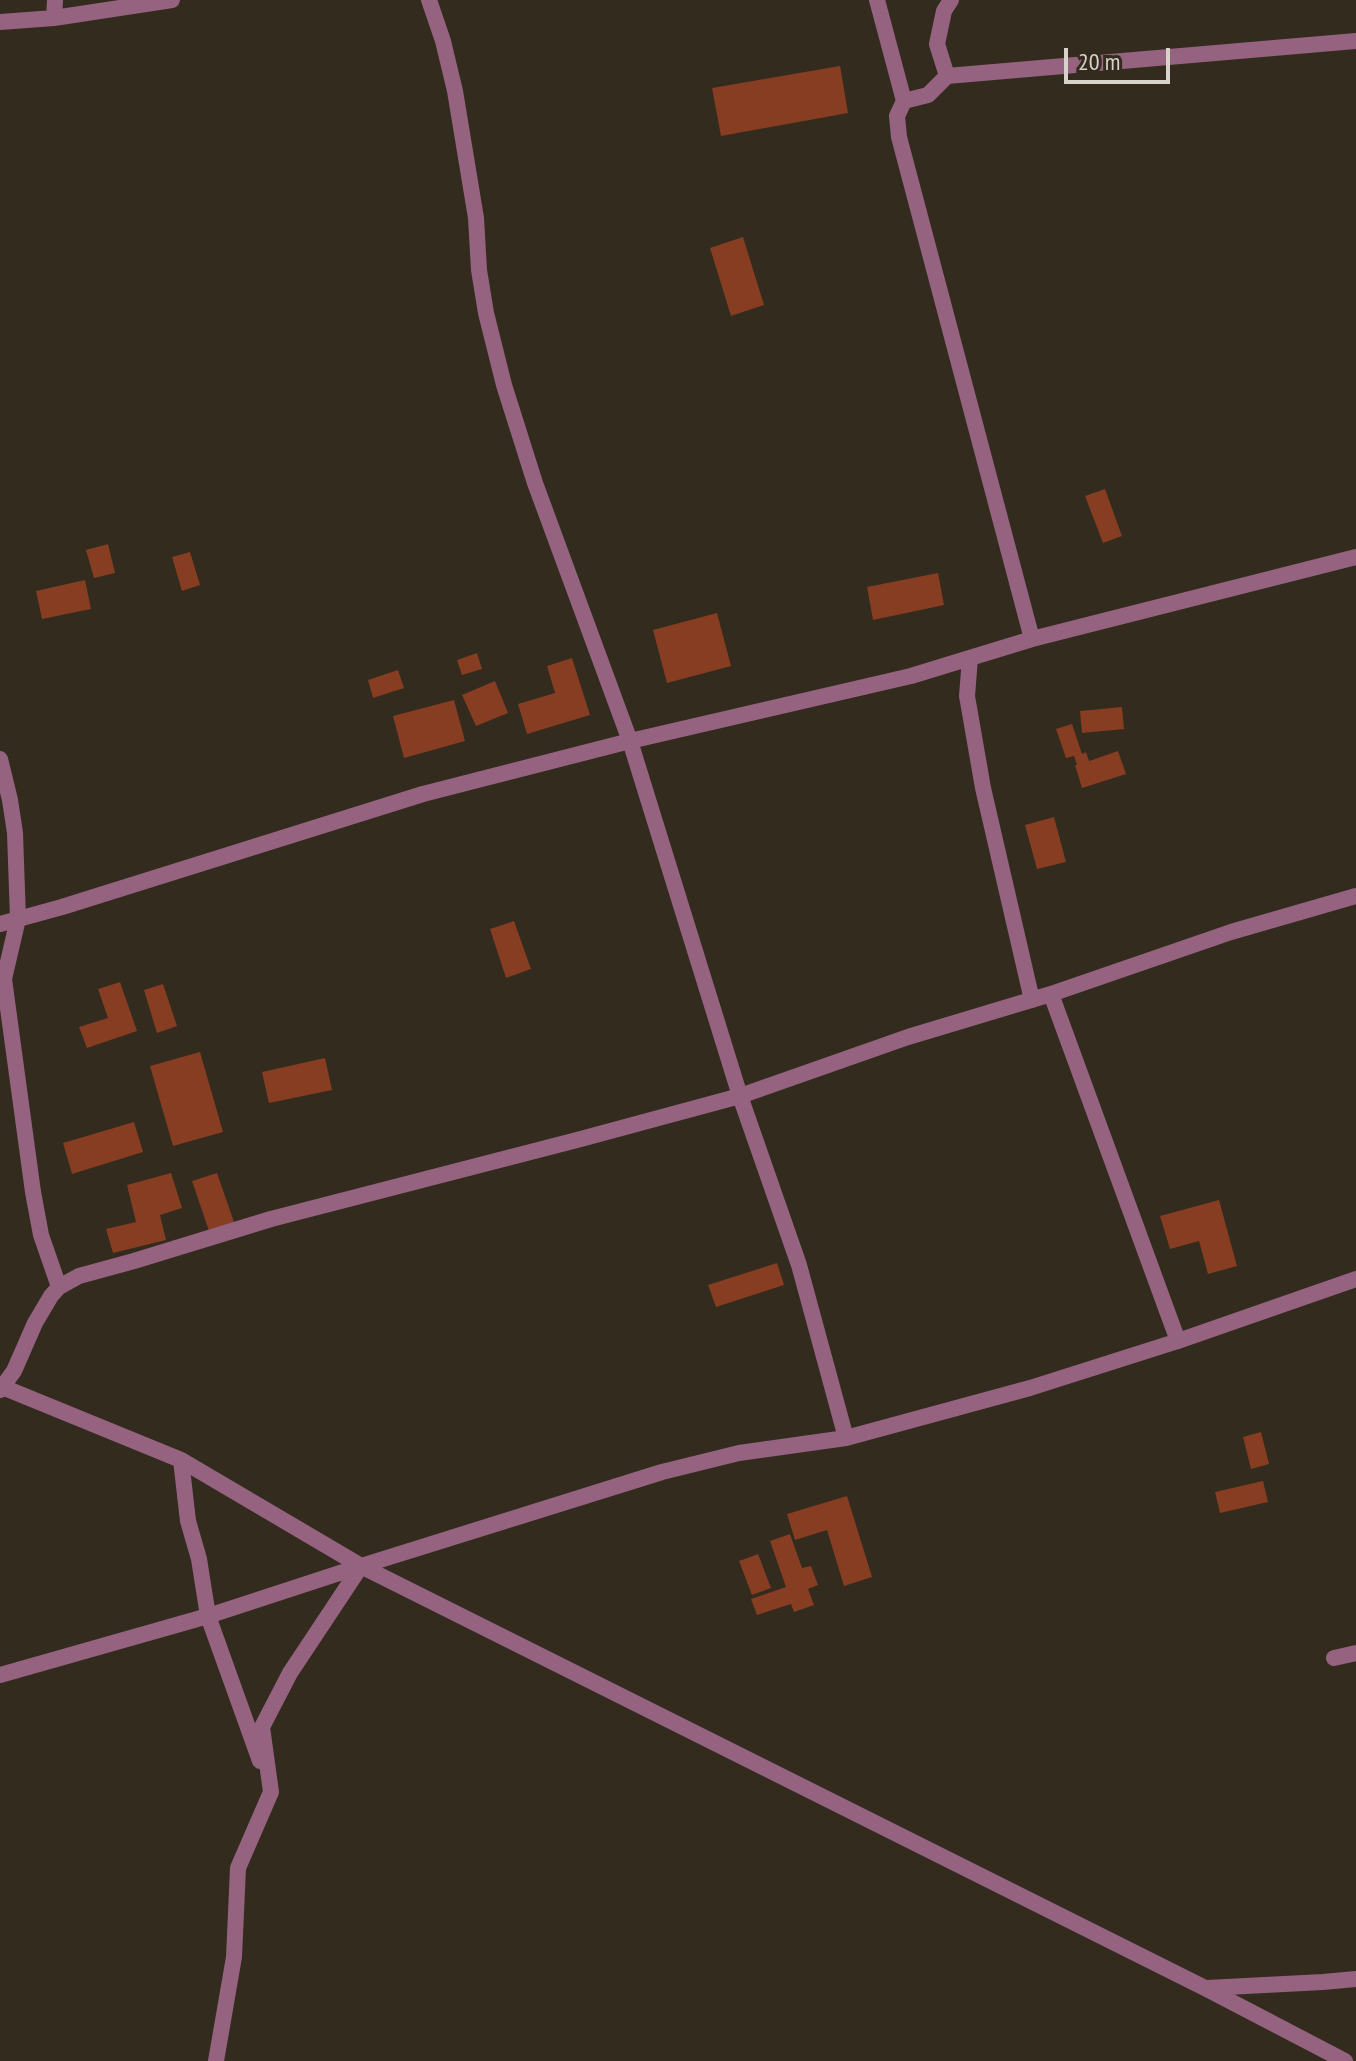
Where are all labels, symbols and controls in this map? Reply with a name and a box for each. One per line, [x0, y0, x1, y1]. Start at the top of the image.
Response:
scale bar [1068, 32, 1174, 82]
text: 20 m [1078, 46, 1120, 77]

